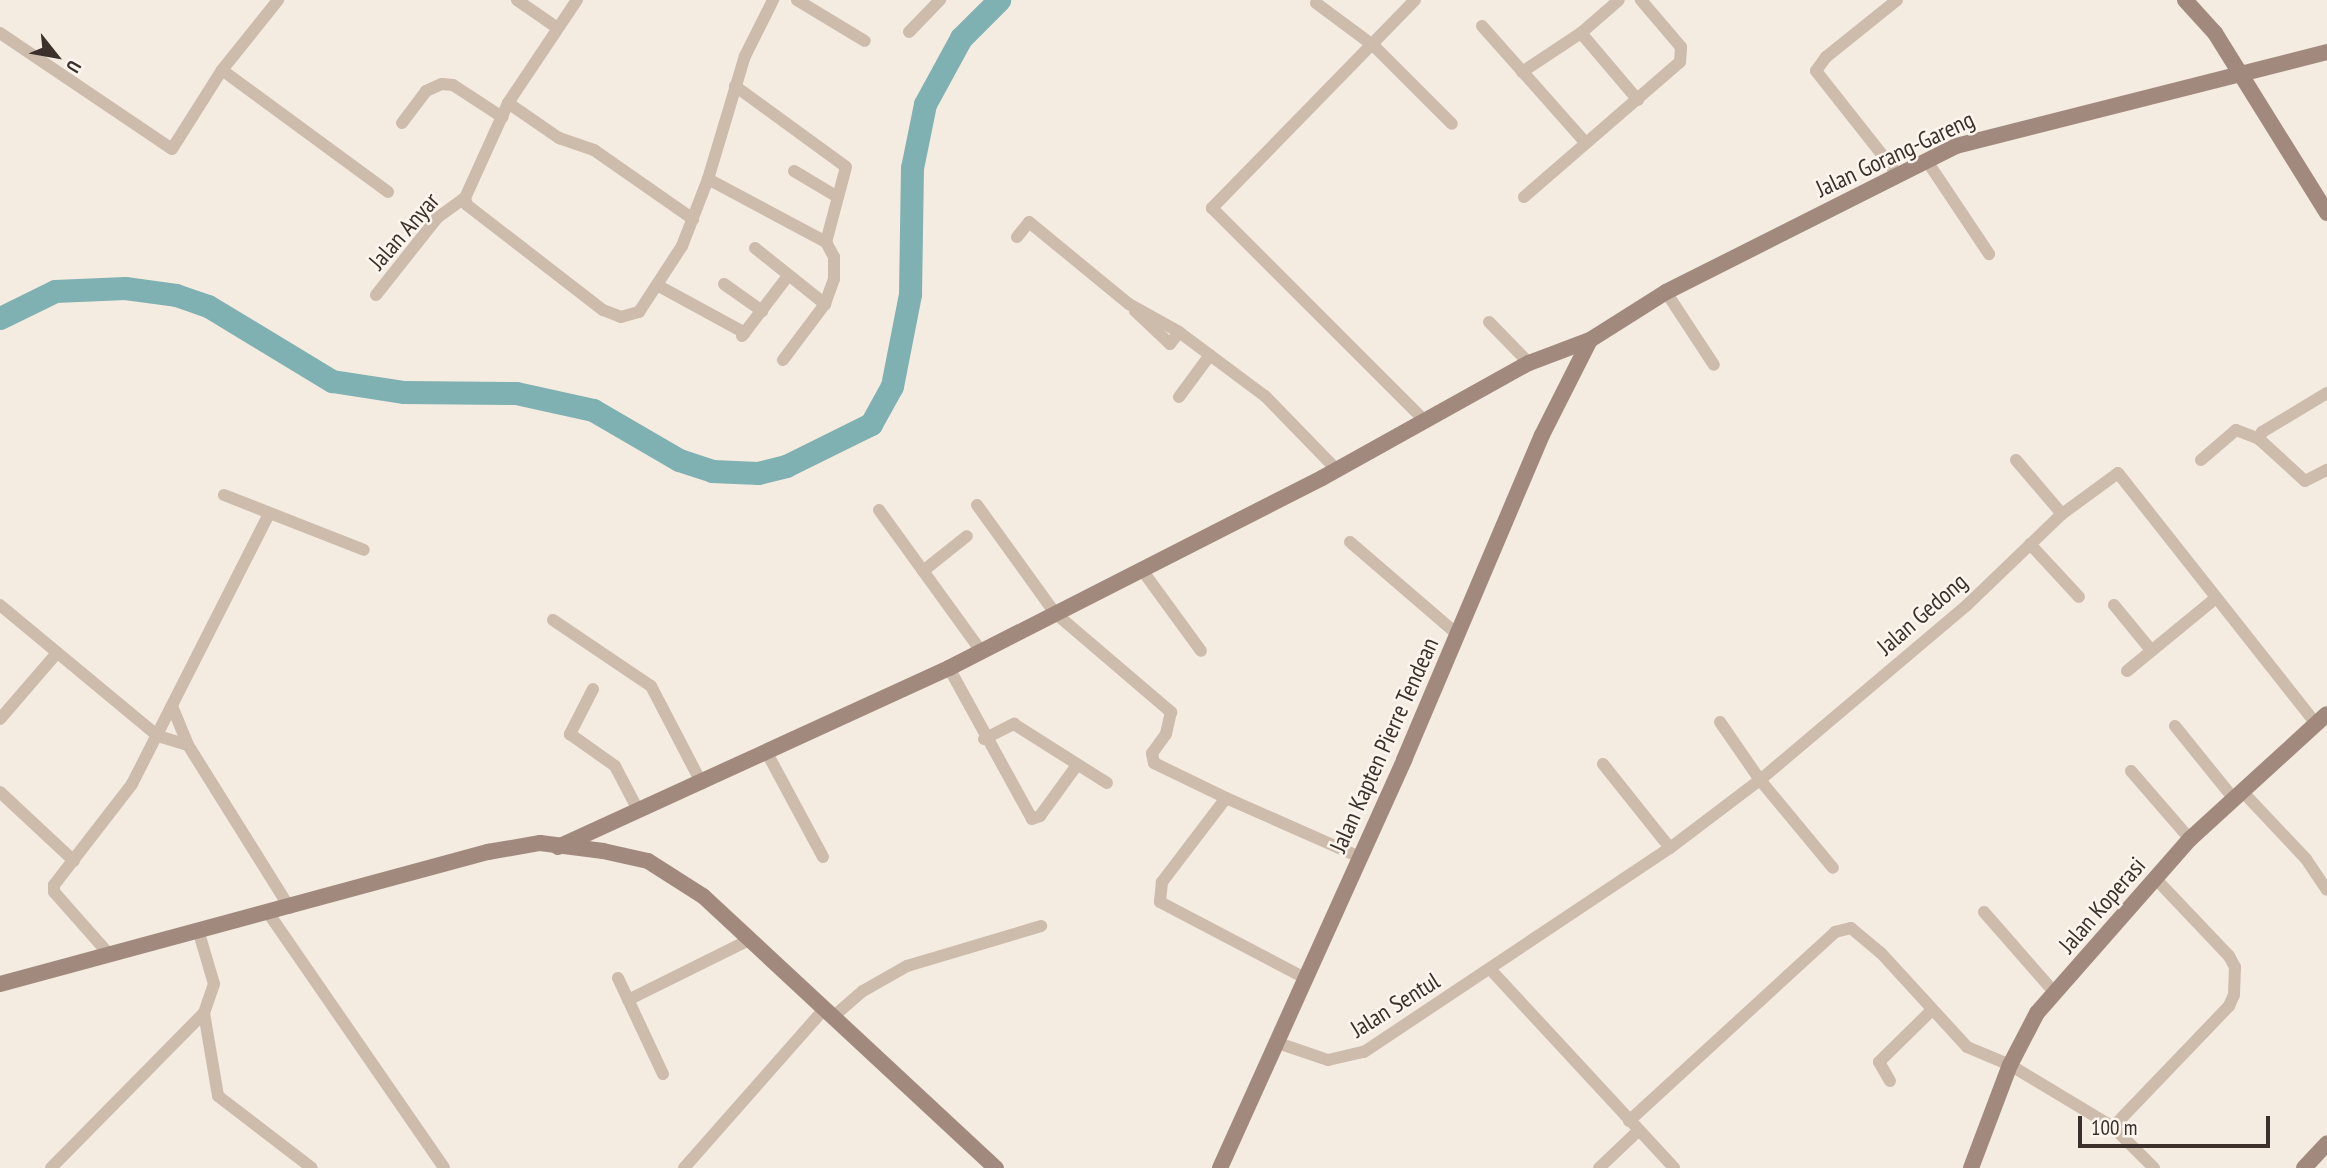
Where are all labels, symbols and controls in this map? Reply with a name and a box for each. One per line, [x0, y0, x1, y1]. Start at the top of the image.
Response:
north arrow [21, 21, 91, 91]
text: U [61, 56, 87, 77]
street label: Jalan Gorang-Gareng [1811, 105, 1979, 203]
street label: Jalan Anyar [363, 186, 445, 276]
street label: Jalan Gedong [1871, 567, 1973, 661]
street label: Jalan Kapten Pierre Tendean [1324, 633, 1444, 857]
street label: Jalan Koperasi [2053, 851, 2151, 959]
street label: Jalan Sentul [1345, 966, 1445, 1044]
scale bar [2082, 1102, 2274, 1146]
text: 100 m [2091, 1114, 2137, 1141]

